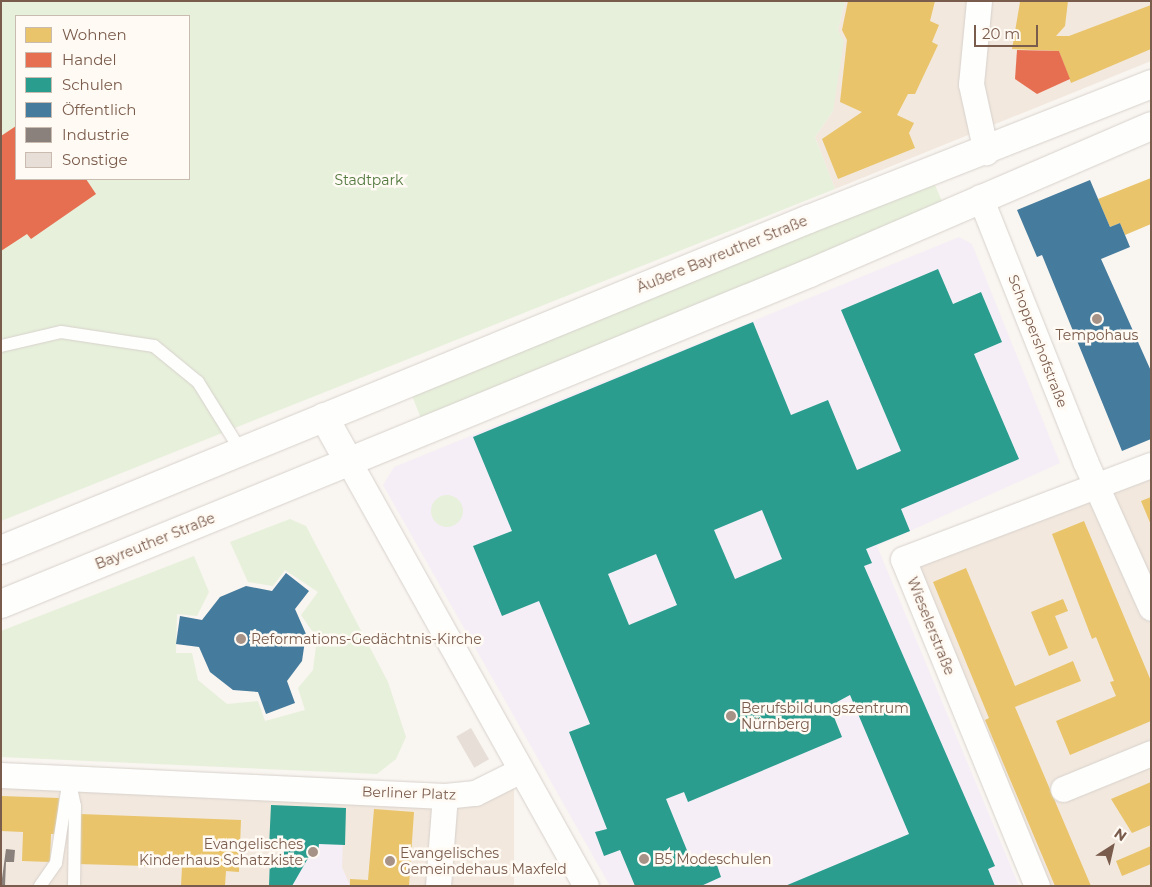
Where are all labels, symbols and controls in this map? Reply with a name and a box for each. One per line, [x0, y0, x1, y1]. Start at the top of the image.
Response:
legend [15, 15, 190, 180]
scale bar [977, 15, 1041, 47]
text: 20 m [982, 24, 1020, 43]
text: Wohnen [62, 25, 127, 44]
text: Handel [62, 50, 116, 69]
text: Schulen [62, 75, 123, 94]
text: Öffentlich [62, 100, 136, 119]
text: Industrie [62, 125, 129, 144]
text: Sonstige [62, 150, 128, 169]
park label: Stadtpark [335, 172, 403, 188]
street label: Äußere Bayreuther Straße [634, 212, 810, 296]
street label: Schoppershofstraße [1005, 272, 1071, 410]
marker: Tempohaus [1091, 313, 1103, 325]
place label: Tempohaus [1056, 327, 1138, 343]
street label: Bayreuther Straße [93, 509, 217, 573]
street label: Wieselerstraße [904, 575, 958, 677]
place label: Reformations-Gedächtnis-Kirche [251, 631, 482, 647]
marker: Reformations-Gedächtnis-Kirche [235, 633, 247, 645]
place label: Berufsbildungszentrum Nürnberg [741, 700, 909, 732]
marker: Berufsbildungszentrum Nürnberg [725, 710, 737, 722]
street label: Berliner Platz [362, 783, 456, 803]
north arrow [1087, 822, 1137, 872]
text: N [1111, 824, 1130, 845]
place label: Evangelisches Kinderhaus Schatzkiste [139, 836, 303, 869]
place label: Evangelisches Gemeindehaus Maxfeld [400, 845, 567, 878]
marker: Evangelisches Kinderhaus Schatzkiste [307, 846, 319, 858]
place label: B5 Modeschulen [654, 851, 771, 867]
marker: B5 Modeschulen [638, 853, 650, 865]
marker: Evangelisches Gemeindehaus Maxfeld [384, 855, 396, 867]

